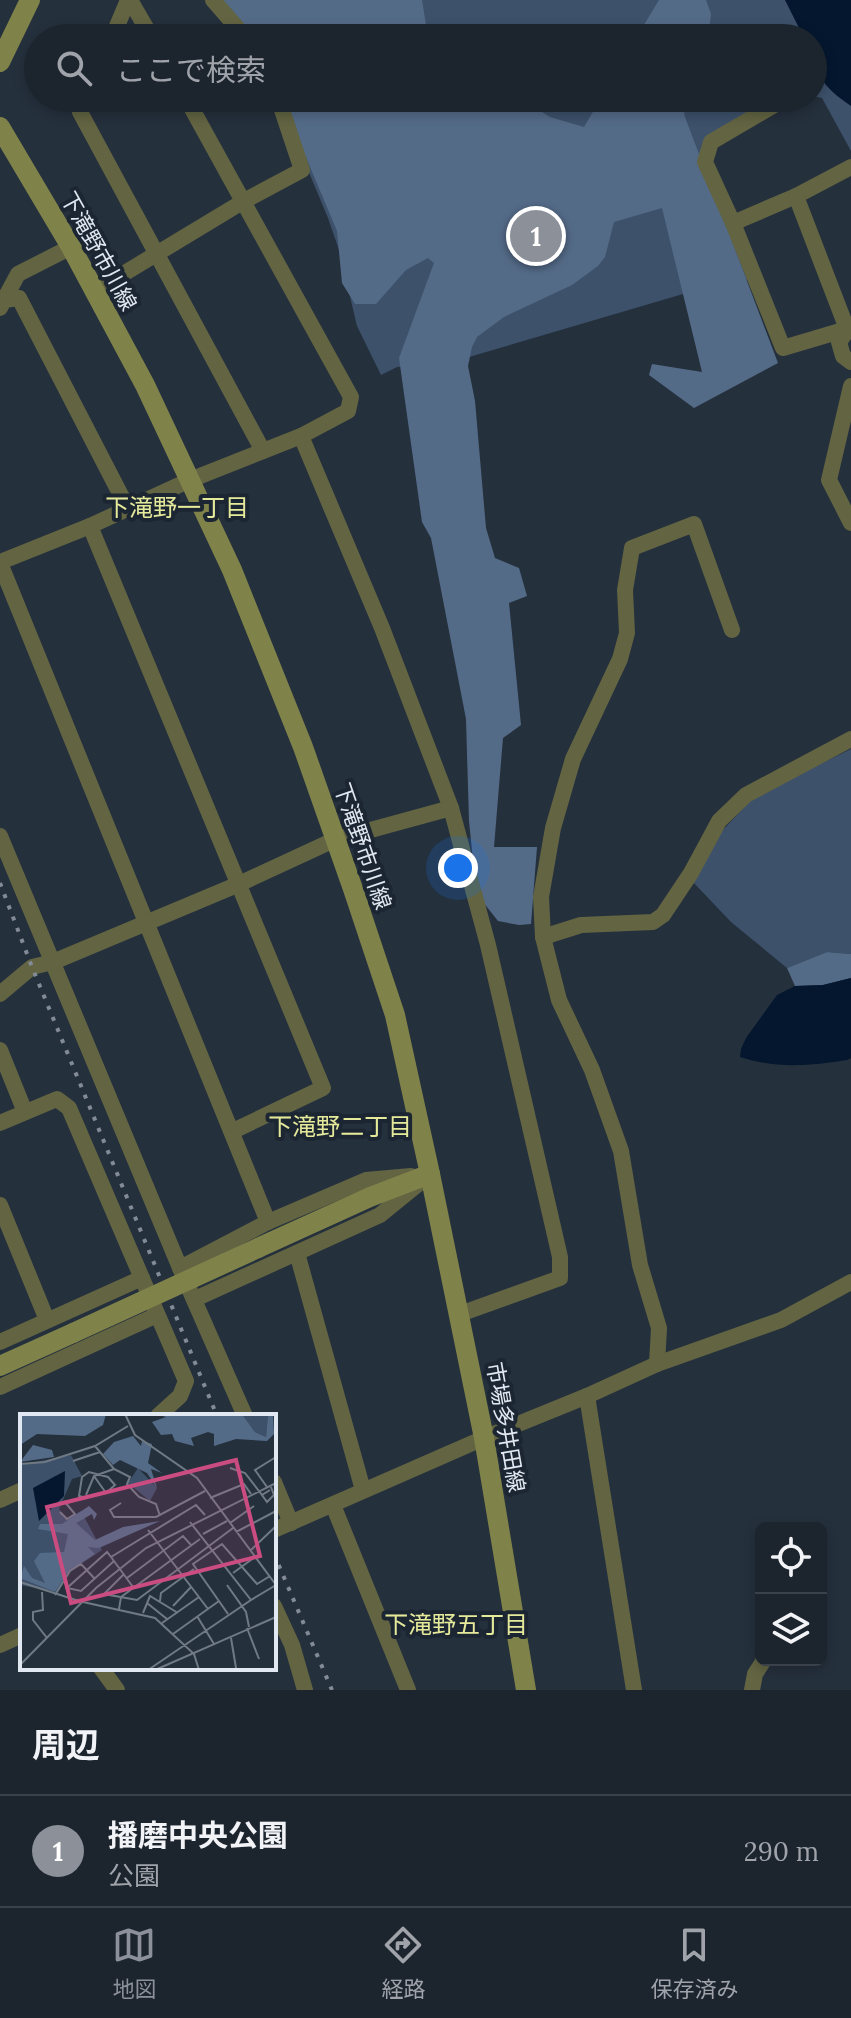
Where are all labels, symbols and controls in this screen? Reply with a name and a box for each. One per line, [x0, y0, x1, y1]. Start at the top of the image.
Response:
search box [24, 24, 827, 112]
icon: search [52, 46, 96, 90]
text: ここで検索 [116, 51, 266, 89]
street label: 下滝野市川線 [55, 186, 143, 316]
pin: 1 [510, 206, 562, 266]
district label: 下滝野一丁目 [105, 492, 249, 523]
street label: 下滝野市川線 [328, 779, 398, 913]
your location [438, 848, 478, 888]
district label: 下滝野二丁目 [268, 1111, 412, 1142]
street label: 市場多井田線 [481, 1360, 531, 1494]
inset map [20, 1414, 276, 1670]
map controls [755, 1522, 827, 1666]
button: locate [755, 1522, 827, 1594]
button: layers [755, 1594, 827, 1666]
district label: 下滝野五丁目 [384, 1609, 528, 1640]
text: 周辺 [32, 1723, 100, 1766]
text: 播磨中央公園 [108, 1816, 288, 1854]
text: 1 [53, 1835, 63, 1868]
text: 290 m [744, 1835, 819, 1868]
text: 公園 [108, 1859, 160, 1892]
tab: 地図 [112, 1923, 157, 2003]
tab: 経路 [381, 1923, 426, 2003]
tab: 保存済み [650, 1923, 739, 2003]

